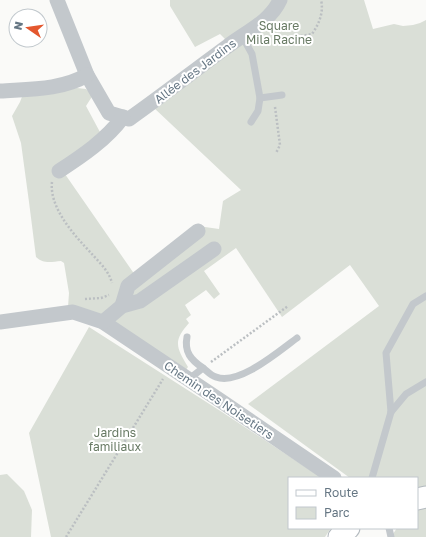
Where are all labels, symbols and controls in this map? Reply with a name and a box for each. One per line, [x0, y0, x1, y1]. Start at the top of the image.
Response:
north arrow [8, 8, 48, 48]
park label: Square Mila Racine [246, 18, 312, 47]
text: N [10, 20, 25, 31]
street label: Allée des Jardins [151, 35, 239, 107]
street label: Chemin des Noisetiers [161, 358, 277, 442]
park label: Jardins familiaux [89, 425, 142, 454]
legend [288, 477, 418, 529]
text: Route [324, 485, 358, 500]
text: Parc [324, 505, 350, 520]

